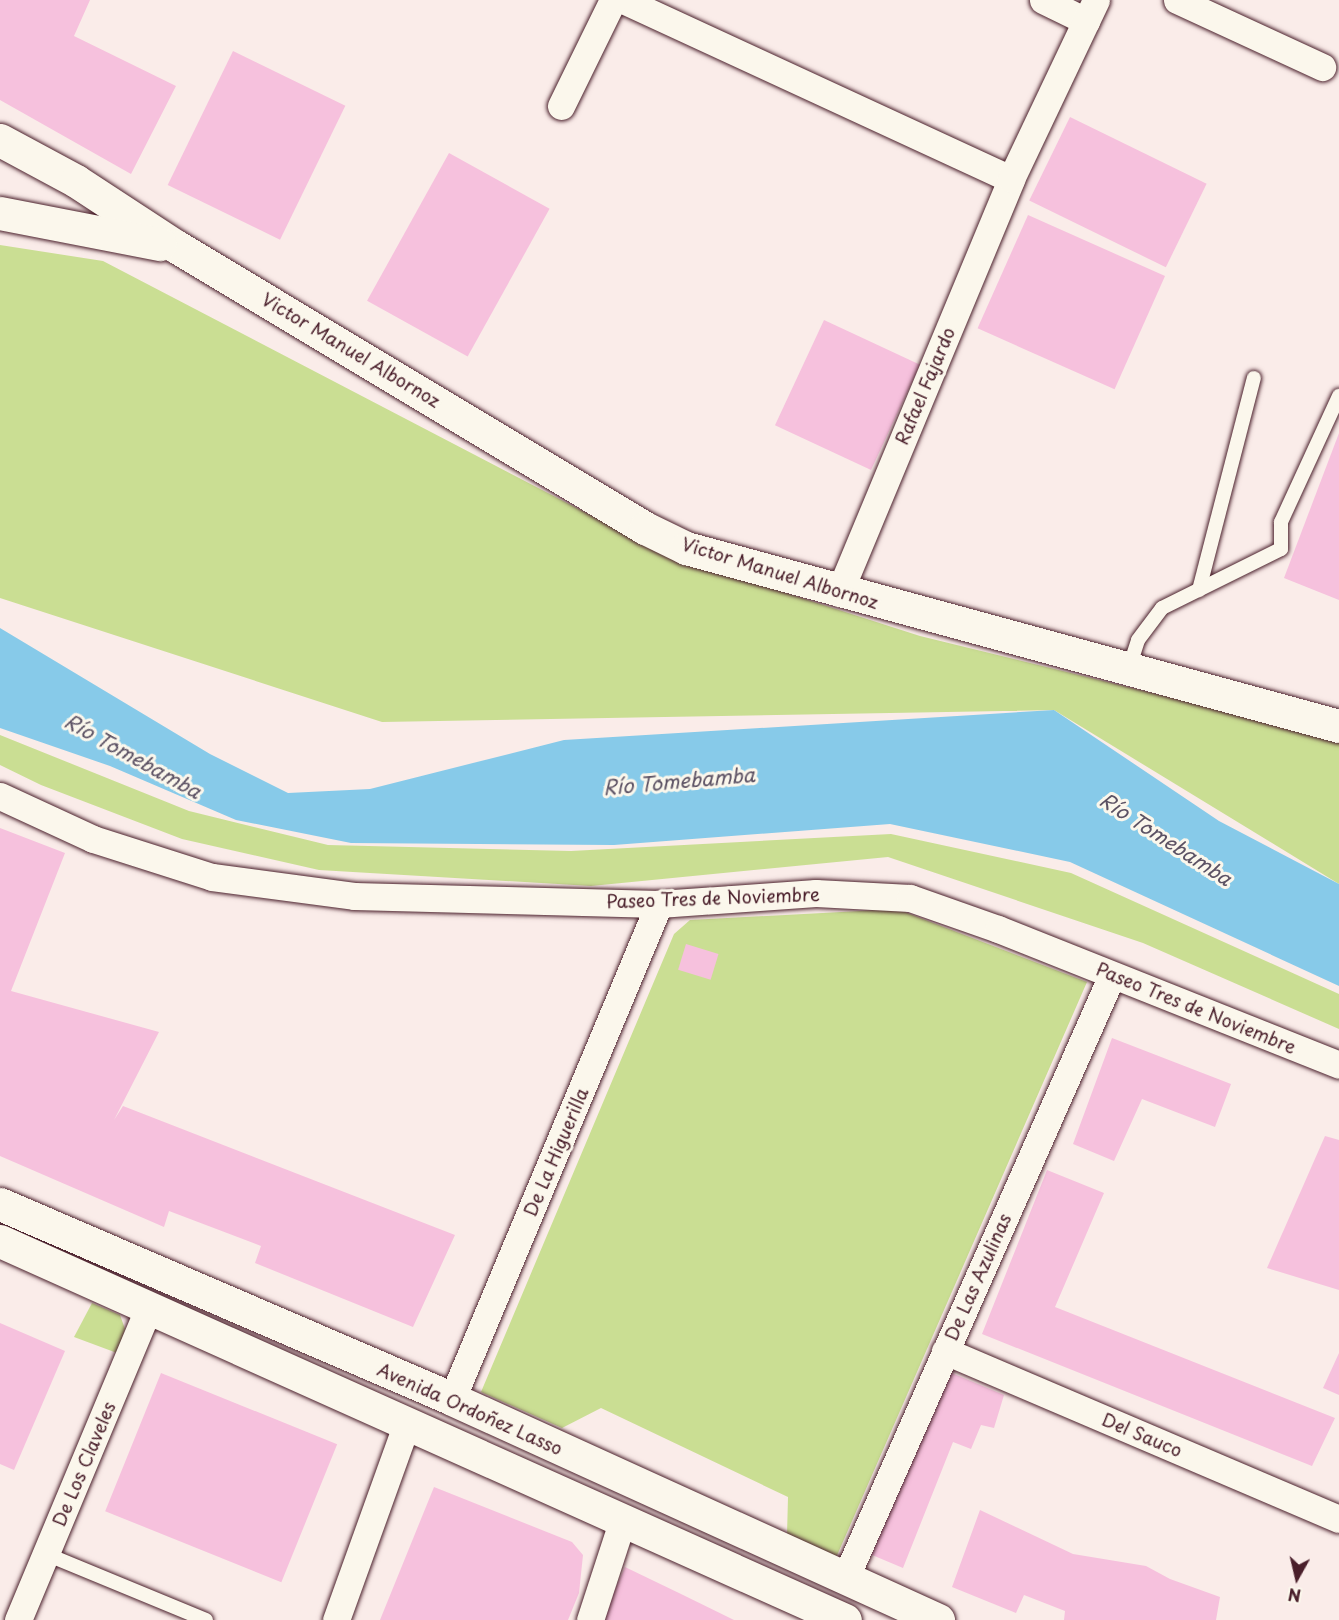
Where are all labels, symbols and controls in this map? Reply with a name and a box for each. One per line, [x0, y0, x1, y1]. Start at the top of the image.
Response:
street label: Victor Manuel Albornoz [257, 288, 445, 412]
street label: Rafael Fajardo [891, 324, 959, 448]
street label: Victor Manuel Albornoz [679, 533, 881, 613]
water label: Río Tomebamba [60, 708, 206, 804]
water label: Río Tomebamba [602, 762, 756, 800]
water label: Río Tomebamba [1095, 787, 1237, 891]
street label: Paseo Tres de Noviembre [604, 883, 822, 913]
street label: Paseo Tres de Noviembre [1092, 957, 1300, 1059]
street label: De La Higuerilla [519, 1083, 593, 1221]
street label: De Las Azulinas [940, 1210, 1016, 1344]
street label: Avenida Ordoñez Lasso [374, 1358, 566, 1460]
street label: De Los Claveles [48, 1398, 120, 1530]
street label: Del Sauco [1098, 1408, 1186, 1462]
north arrow [1267, 1548, 1327, 1608]
text: N [1287, 1583, 1302, 1609]

